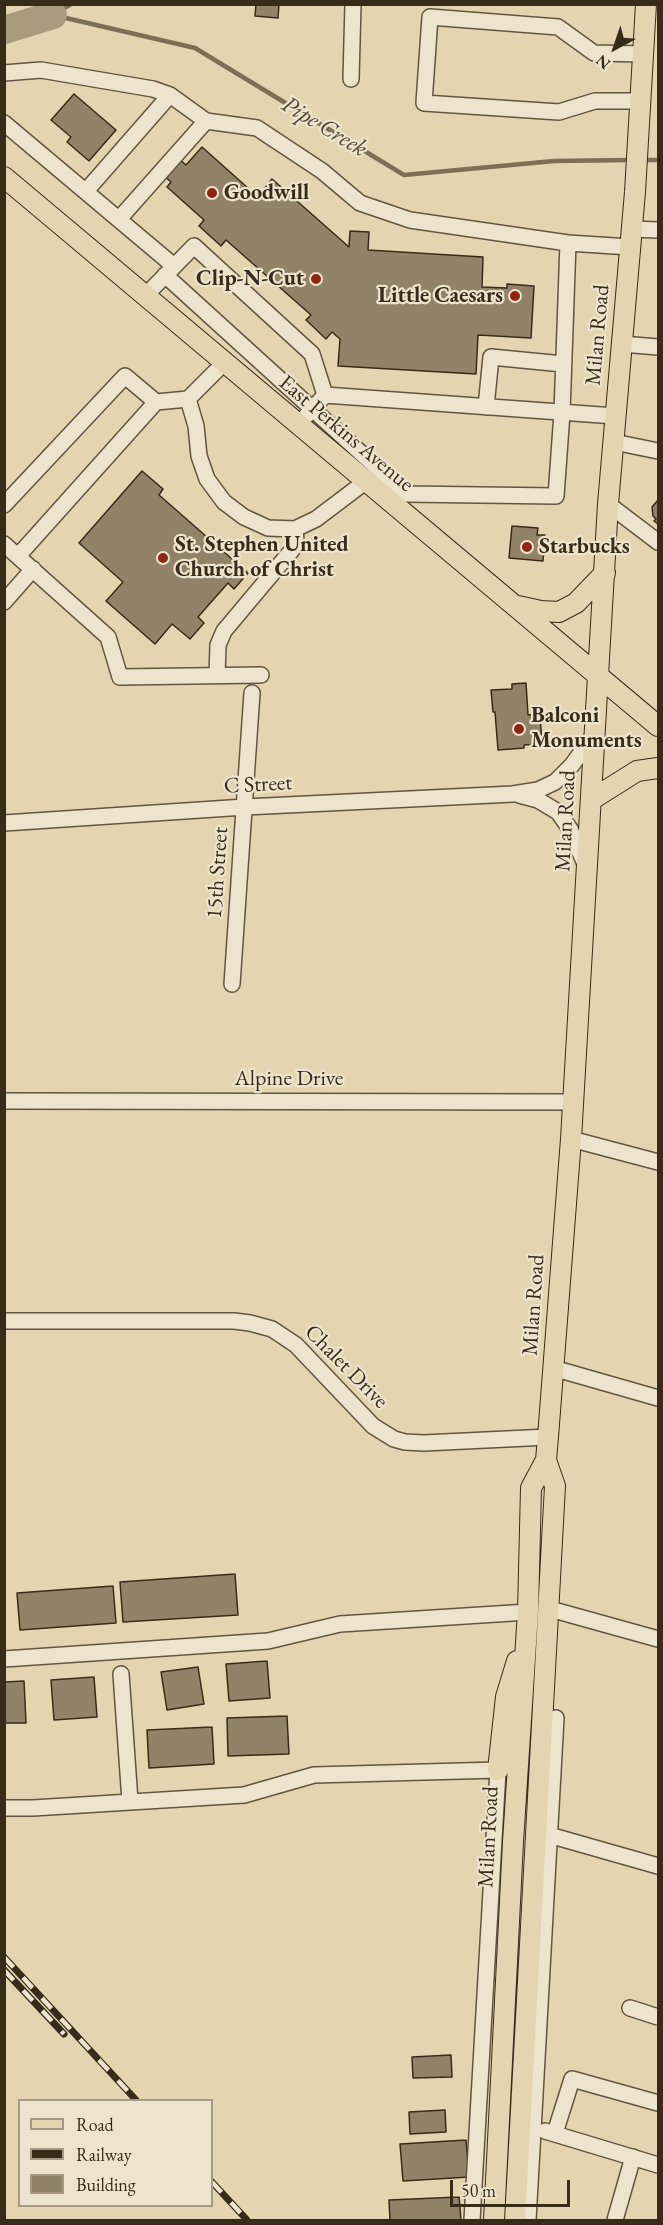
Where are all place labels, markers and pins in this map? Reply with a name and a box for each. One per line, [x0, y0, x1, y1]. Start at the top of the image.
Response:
place label: Goodwill [224, 180, 309, 206]
marker: Goodwill [205, 186, 219, 200]
place label: Clip-N-Cut [196, 266, 304, 292]
marker: Clip-N-Cut [309, 272, 323, 286]
place label: Little Caesars [378, 283, 503, 309]
marker: Little Caesars [508, 289, 522, 303]
place label: St. Stephen United Church of Christ [175, 532, 349, 584]
place label: Starbucks [539, 534, 630, 560]
marker: Starbucks [520, 540, 534, 554]
marker: St. Stephen United Church of Christ [156, 551, 170, 565]
place label: Balconi Monuments [531, 703, 642, 754]
marker: Balconi Monuments [512, 722, 526, 736]

